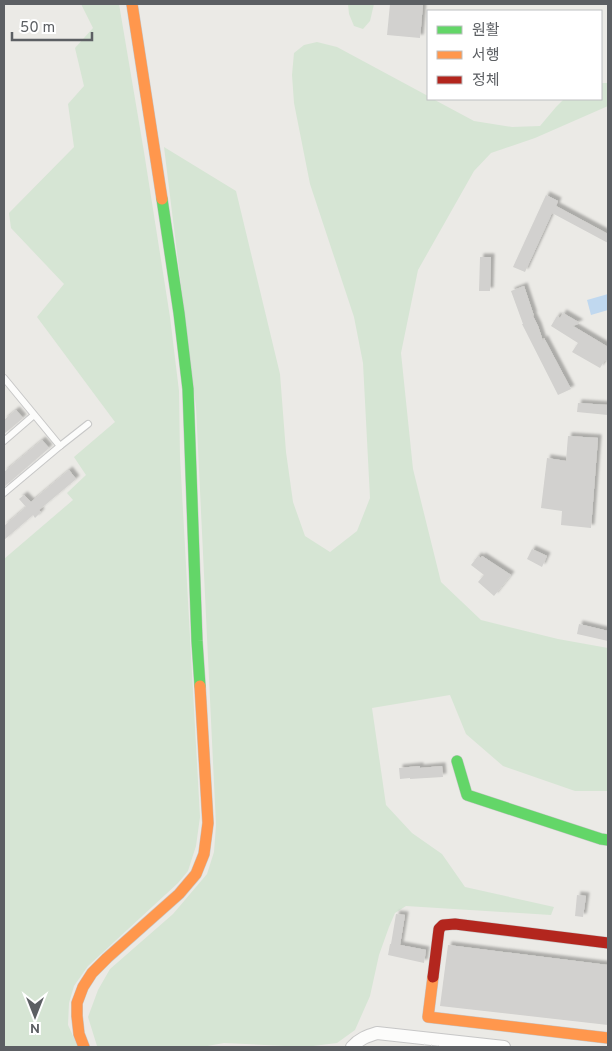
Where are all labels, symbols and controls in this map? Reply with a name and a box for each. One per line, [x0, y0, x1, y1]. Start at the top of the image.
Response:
scale bar [12, 10, 92, 42]
legend [427, 10, 602, 100]
text: 50 m [20, 19, 55, 38]
text: 원활 [472, 22, 500, 41]
text: 서행 [472, 47, 500, 66]
text: 정체 [472, 72, 500, 91]
north arrow [10, 991, 60, 1041]
text: N [30, 1019, 40, 1036]

